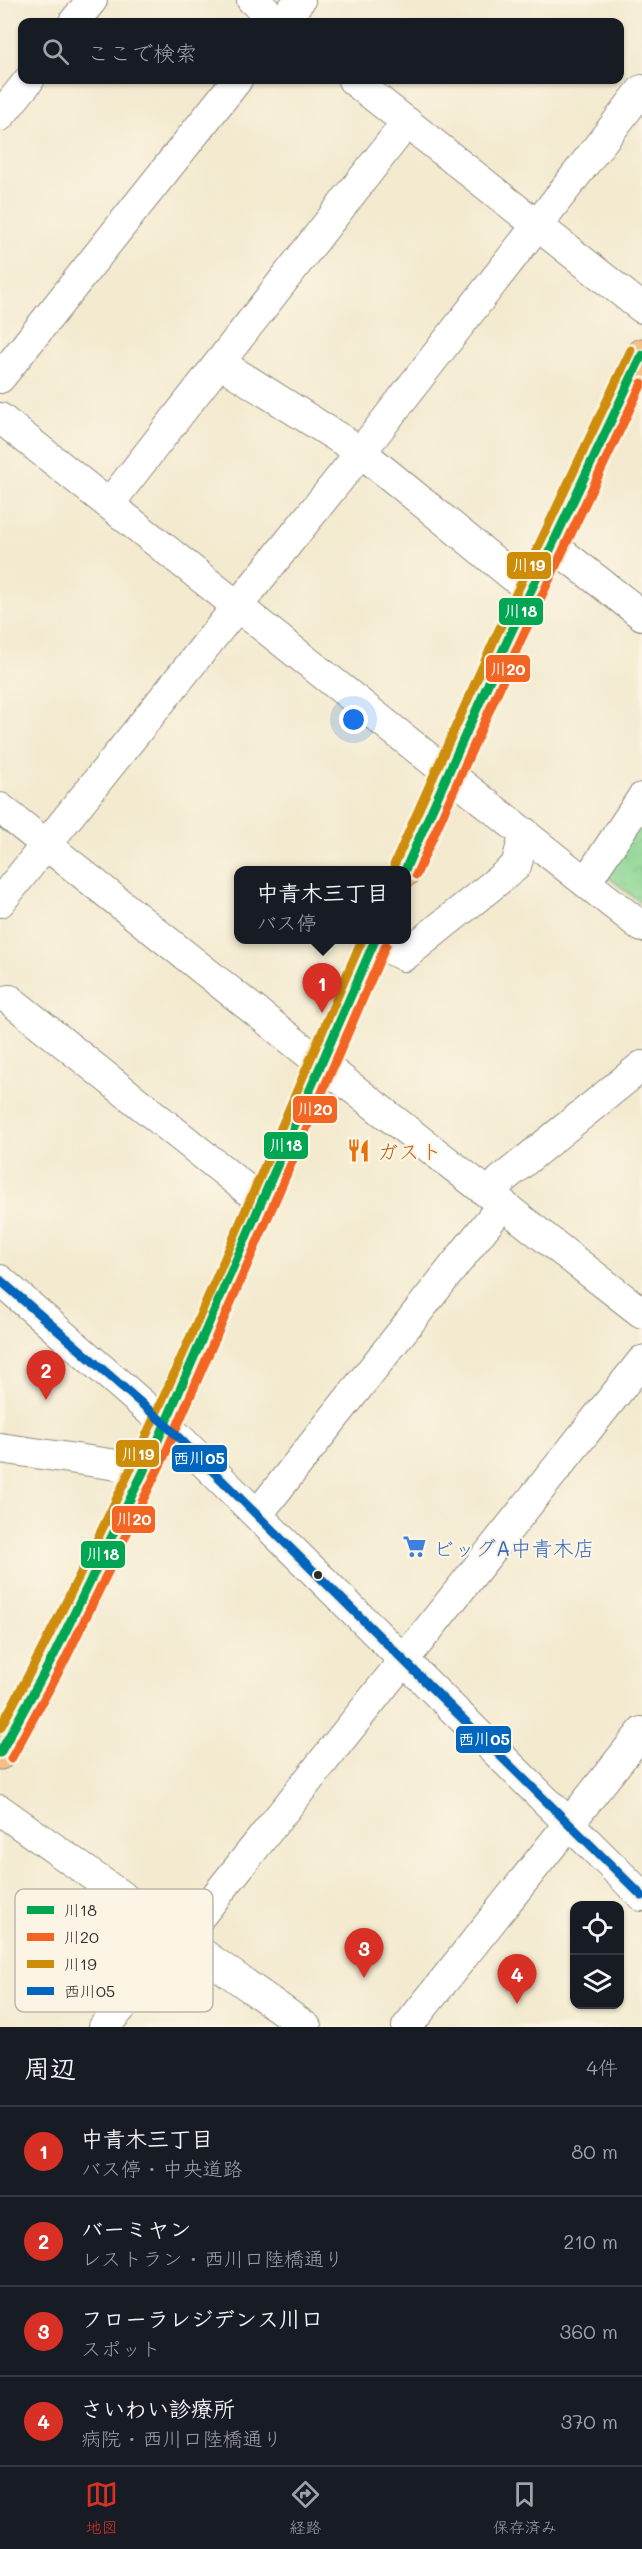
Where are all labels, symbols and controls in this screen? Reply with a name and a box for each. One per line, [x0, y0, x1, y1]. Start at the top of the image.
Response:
search box [18, 18, 624, 84]
icon: search [39, 35, 72, 68]
text: ここで検索 [87, 38, 197, 67]
line badge: 川19 [506, 551, 552, 580]
text: 川19 [513, 554, 546, 575]
line badge: 川18 [498, 597, 544, 626]
text: 川18 [504, 600, 538, 621]
line badge: 川20 [485, 654, 531, 683]
text: 川20 [490, 658, 526, 679]
your location [339, 705, 368, 734]
popup [234, 866, 411, 944]
text: 中青木三丁目 [256, 878, 389, 907]
text: バス停 [256, 909, 316, 935]
pin: 1 [302, 964, 342, 1013]
line badge: 川20 [292, 1095, 338, 1124]
text: 川20 [297, 1098, 333, 1119]
line badge: 川18 [263, 1131, 309, 1160]
text: 川18 [269, 1134, 303, 1155]
restaurant icon: ガスト [346, 1137, 372, 1163]
place label: ガスト [377, 1137, 442, 1164]
pin: 2 [26, 1350, 66, 1400]
line badge: 川19 [115, 1439, 160, 1468]
text: 川19 [122, 1443, 155, 1464]
line badge: 西川05 [171, 1444, 228, 1473]
text: 西川05 [173, 1447, 225, 1468]
line badge: 川20 [111, 1505, 156, 1534]
text: 川20 [116, 1508, 152, 1529]
supermarket icon: ビッグA中青木店 [402, 1534, 428, 1560]
place label: ビッグA中青木店 [433, 1534, 595, 1561]
line badge: 川18 [80, 1540, 126, 1569]
text: 川18 [86, 1543, 120, 1564]
unlabelled marker [312, 1569, 324, 1581]
line badge: 西川05 [455, 1725, 512, 1754]
text: 西川05 [458, 1728, 510, 1749]
legend [15, 1889, 213, 2012]
text: 川18 [64, 1899, 97, 1920]
map controls [570, 1901, 624, 2009]
button: locate [570, 1901, 624, 1955]
text: 川20 [64, 1926, 99, 1947]
pin: 3 [344, 1928, 384, 1978]
text: 川19 [64, 1953, 97, 1974]
pin: 4 [498, 1954, 536, 2004]
button: layers [570, 1955, 624, 2009]
text: 西川05 [64, 1980, 115, 2001]
text: 周辺 [24, 2051, 76, 2085]
text: 4件 [586, 2054, 618, 2080]
text: 中青木三丁目 [81, 2124, 213, 2153]
text: 1 [39, 2138, 48, 2164]
text: 80 m [571, 2138, 618, 2164]
text: バス停 · 中央道路 [81, 2155, 243, 2181]
text: バーミヤン [81, 2214, 191, 2243]
text: 2 [38, 2228, 49, 2254]
text: 210 m [563, 2228, 618, 2254]
text: レストラン · 西川口陸橋通り [81, 2245, 344, 2271]
text: フローラレジデンス川口 [81, 2304, 323, 2333]
text: 3 [38, 2318, 50, 2344]
text: 360 m [560, 2318, 618, 2344]
text: スポット [81, 2335, 161, 2361]
text: さいわい診療所 [81, 2394, 235, 2423]
text: 4 [37, 2408, 50, 2434]
text: 370 m [560, 2408, 618, 2434]
text: 病院 · 西川口陸橋通り [81, 2425, 283, 2451]
tab: 地図 [85, 2478, 118, 2538]
tab: 経路 [289, 2478, 322, 2538]
tab: 保存済み [493, 2478, 557, 2538]

